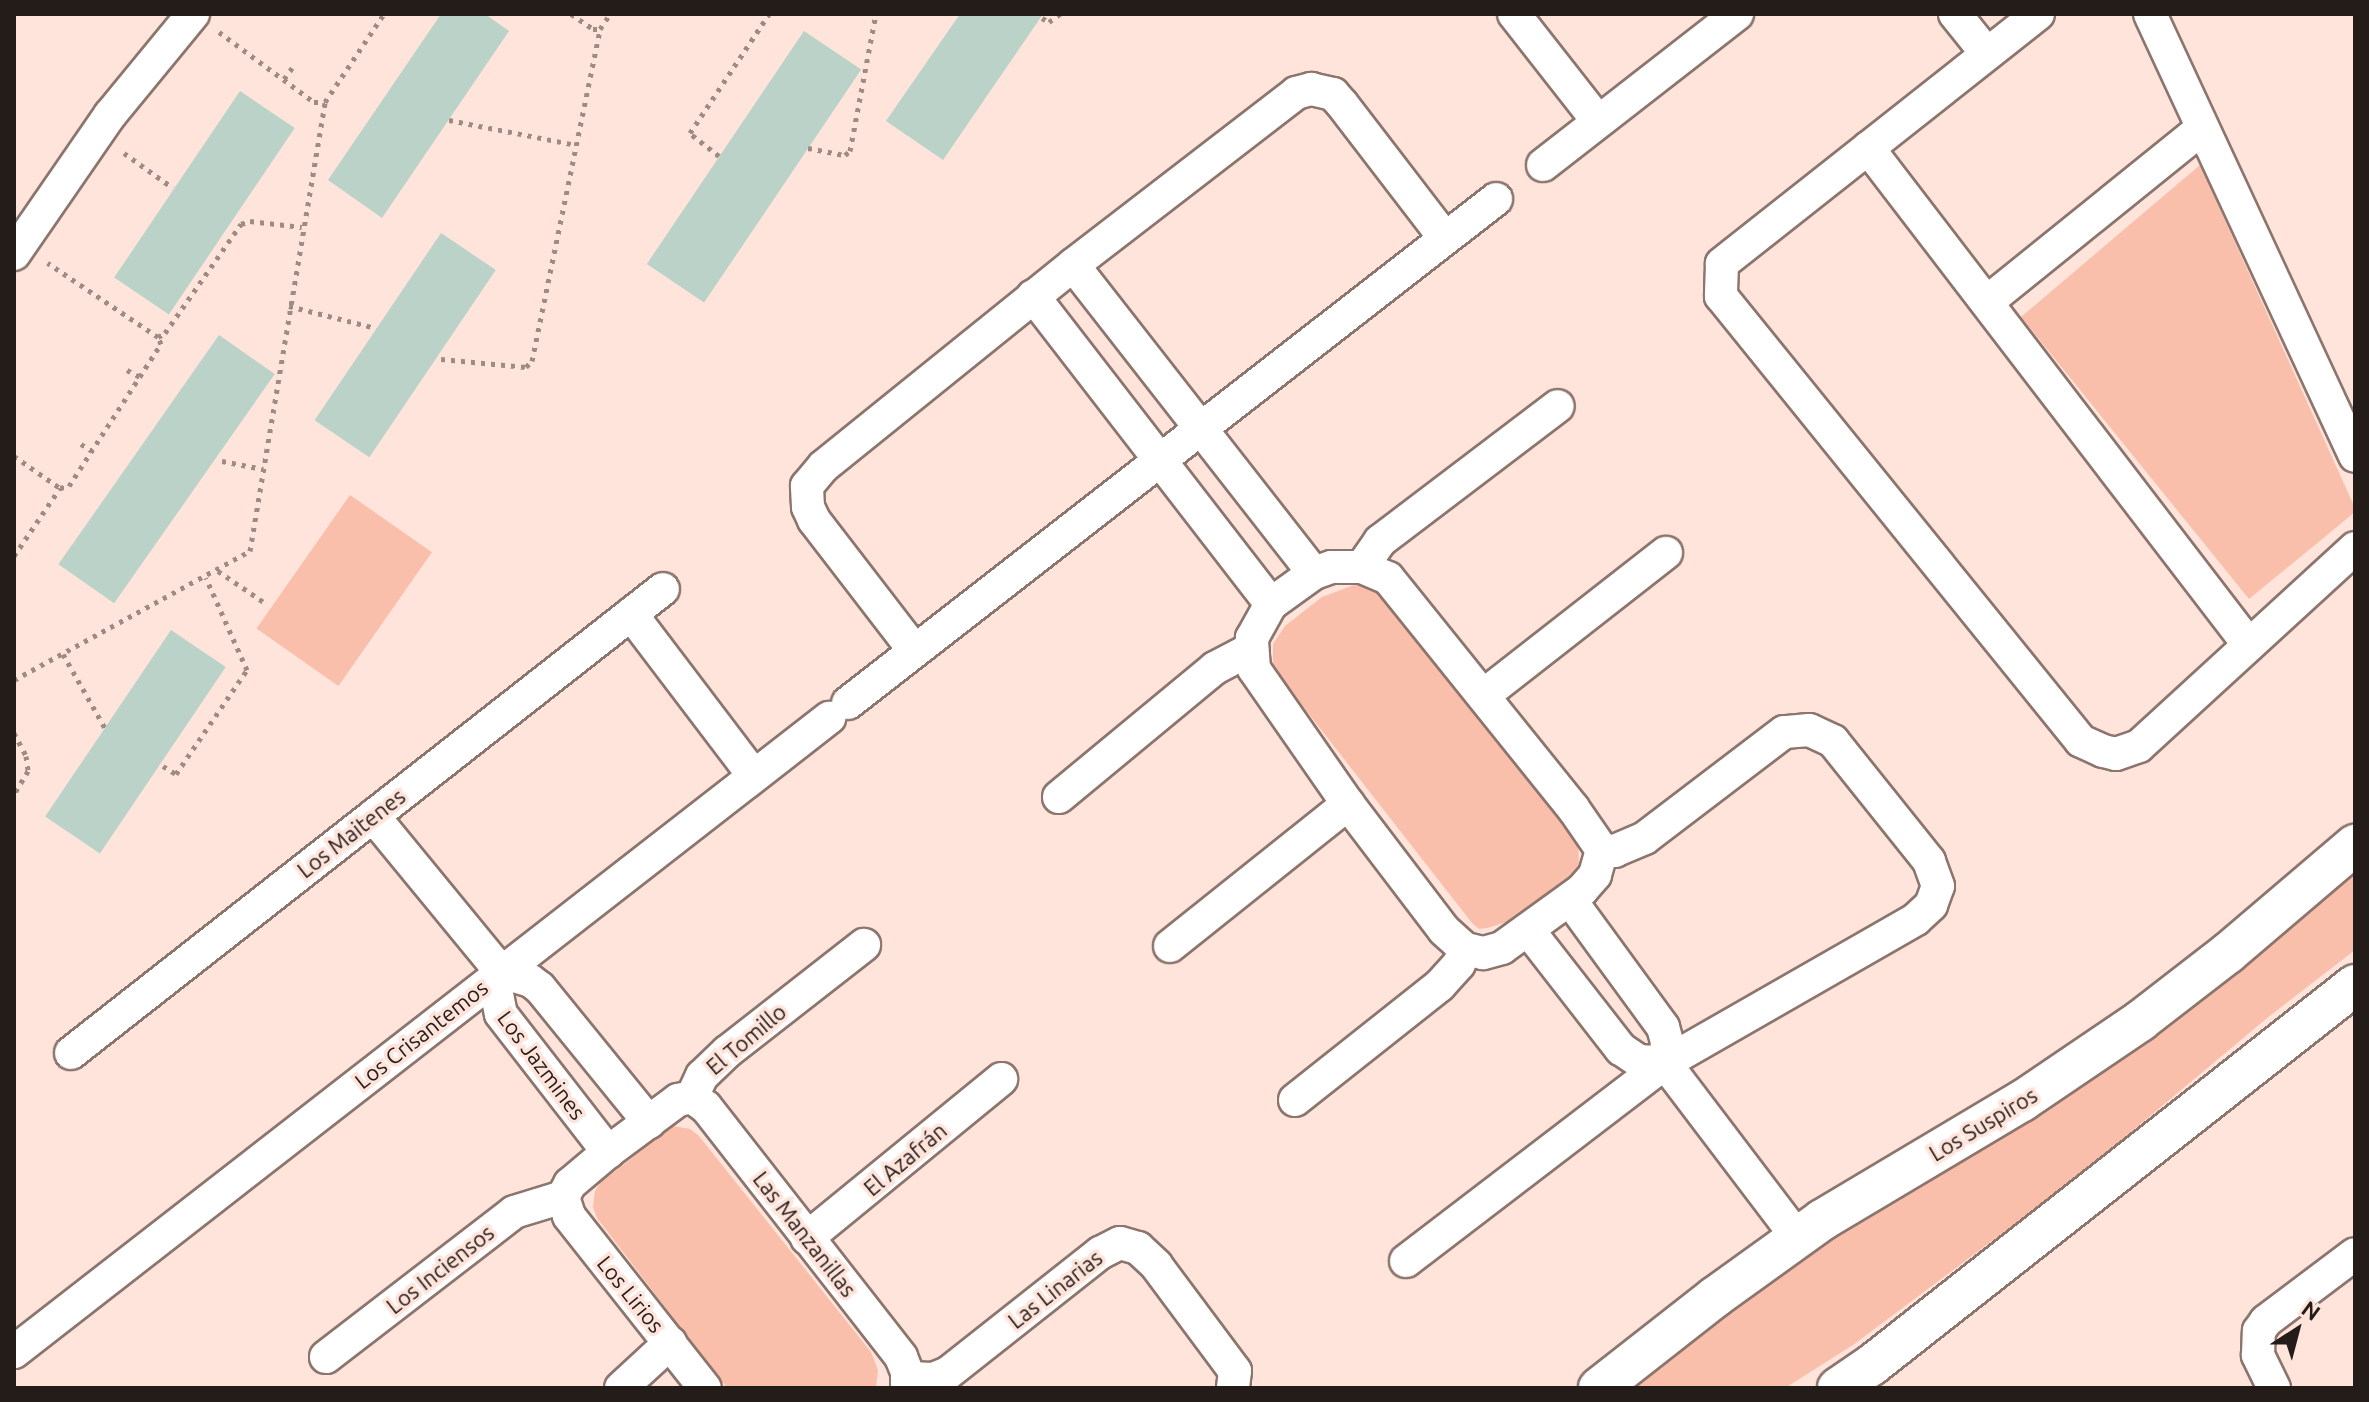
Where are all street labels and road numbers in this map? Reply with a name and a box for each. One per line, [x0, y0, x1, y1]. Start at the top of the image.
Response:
street label: Los Maitenes [292, 783, 410, 883]
street label: Los Crisantemos [349, 974, 493, 1094]
street label: El Tomillo [701, 998, 791, 1080]
street label: Los Jazmines [492, 1005, 592, 1125]
street label: Los Suspiros [1924, 1081, 2042, 1167]
street label: El Azafrán [858, 1117, 952, 1201]
street label: Las Manzanillas [748, 1166, 862, 1302]
street label: Los Inciensos [381, 1219, 499, 1319]
street label: Las Linarias [1003, 1244, 1107, 1334]
street label: Los Lirios [592, 1250, 670, 1338]

